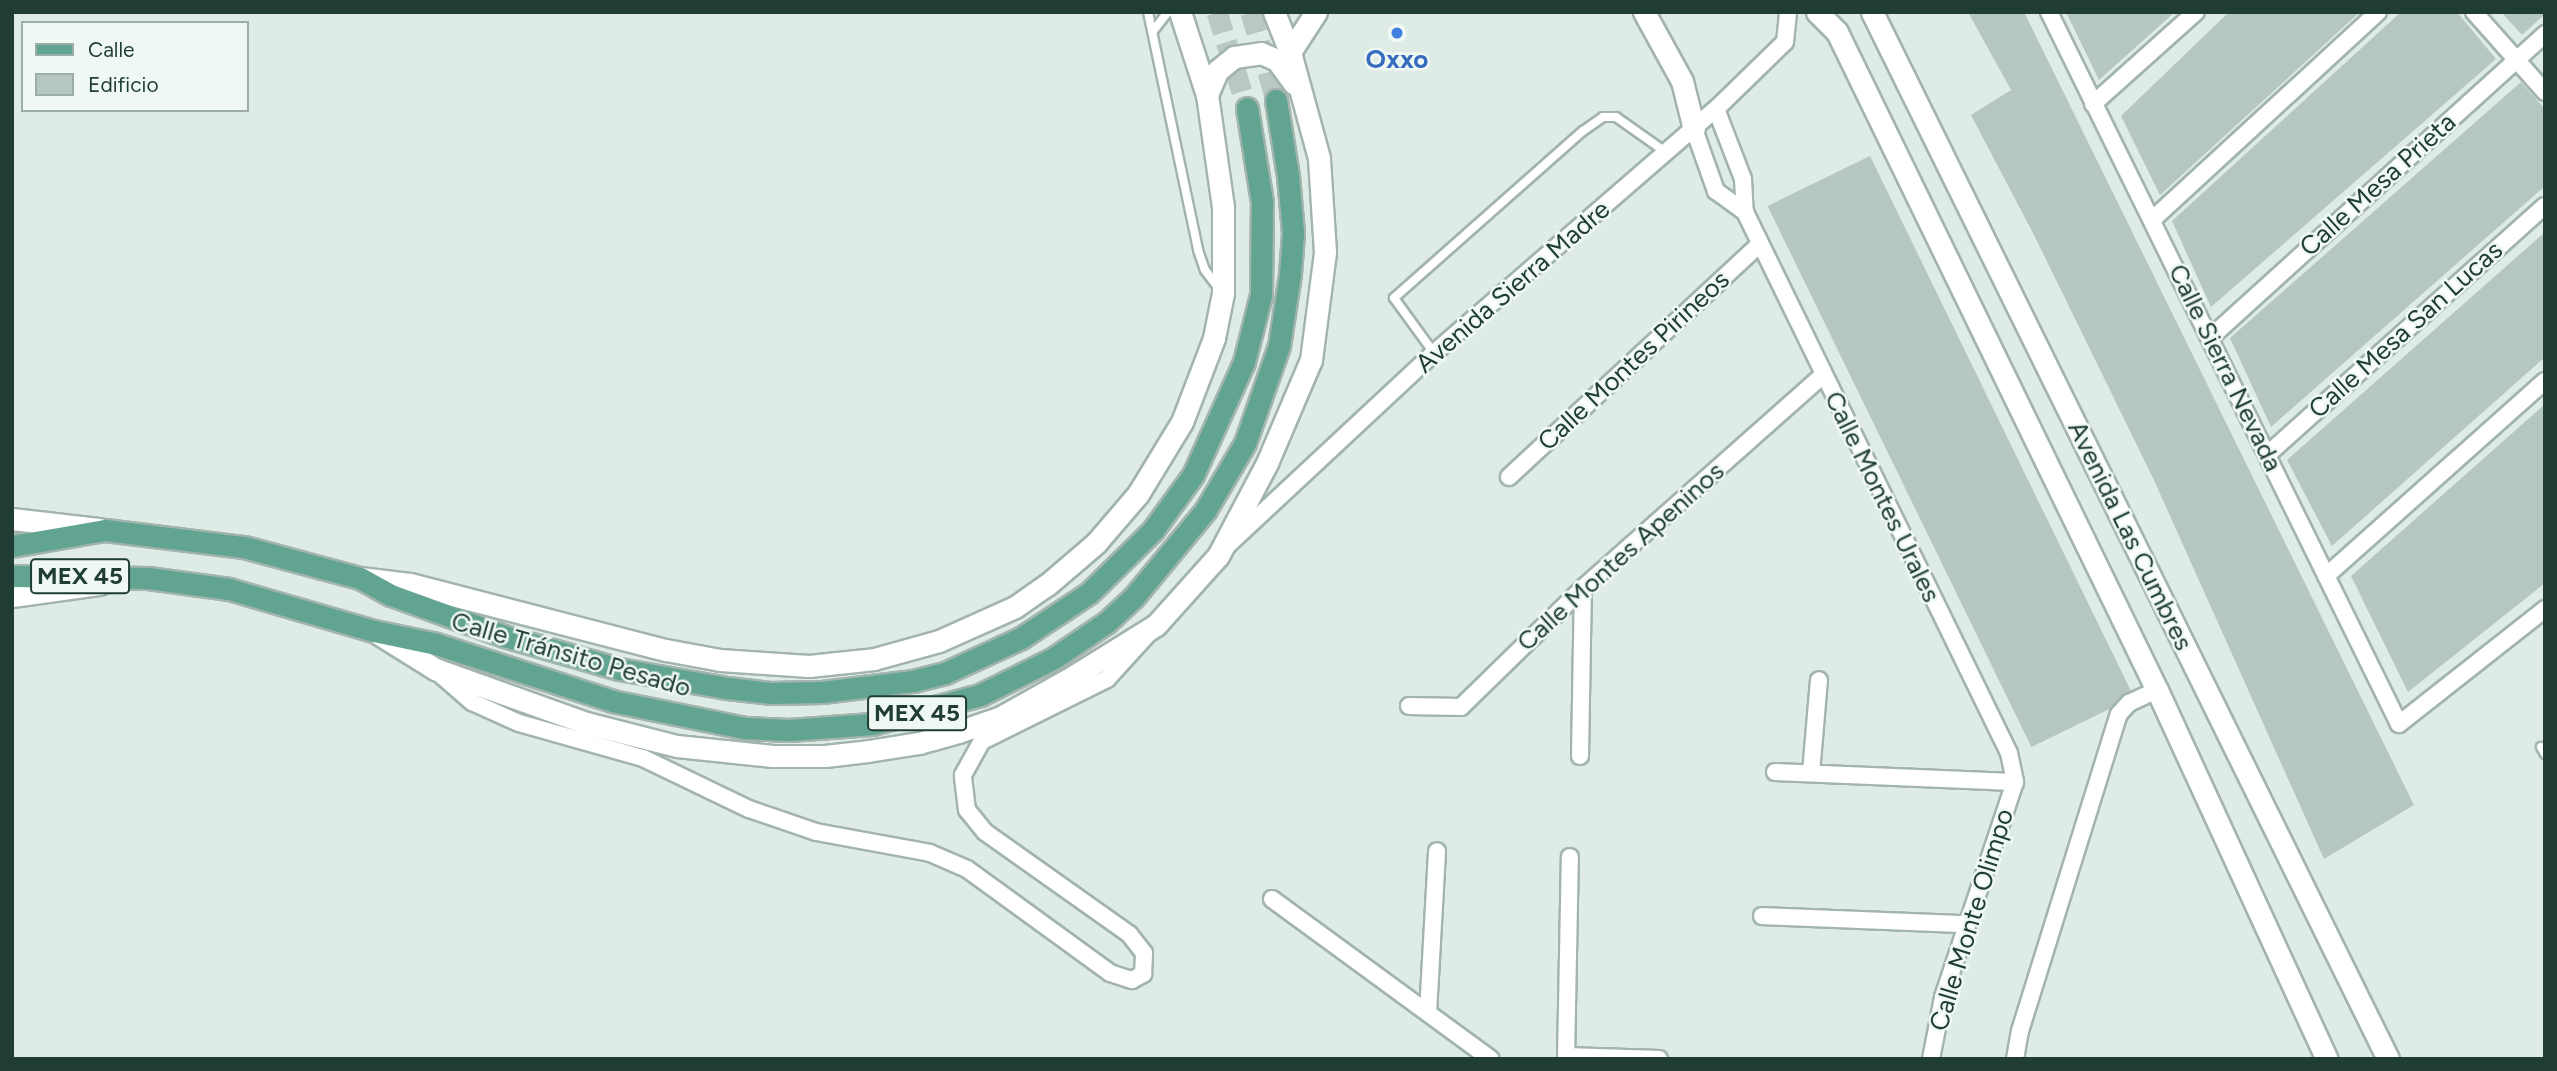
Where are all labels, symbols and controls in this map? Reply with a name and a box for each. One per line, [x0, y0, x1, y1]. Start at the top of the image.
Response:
legend [21, 21, 248, 112]
marker: Oxxo [1389, 25, 1405, 41]
text: Calle [88, 37, 135, 62]
place label: Oxxo [1366, 44, 1428, 76]
text: Edificio [88, 72, 159, 97]
street label: Calle Mesa Prieta [2294, 107, 2462, 263]
street label: Avenida Sierra Madre [1410, 194, 1616, 380]
street label: Calle Mesa San Lucas [2303, 235, 2509, 425]
street label: Calle Sierra Nevada [2161, 259, 2289, 477]
street label: Calle Montes Pirineos [1532, 264, 1736, 458]
street label: Calle Montes Urales [1817, 387, 1947, 607]
street label: Avenida Las Cumbres [2061, 416, 2199, 656]
street label: Calle Montes Apeninos [1511, 456, 1731, 658]
road number: MEX 45 [29, 556, 131, 596]
street label: Calle Tránsito Pesado [448, 606, 694, 704]
road number: MEX 45 [866, 692, 968, 734]
street label: Calle Monte Olimpo [1923, 805, 2021, 1035]

